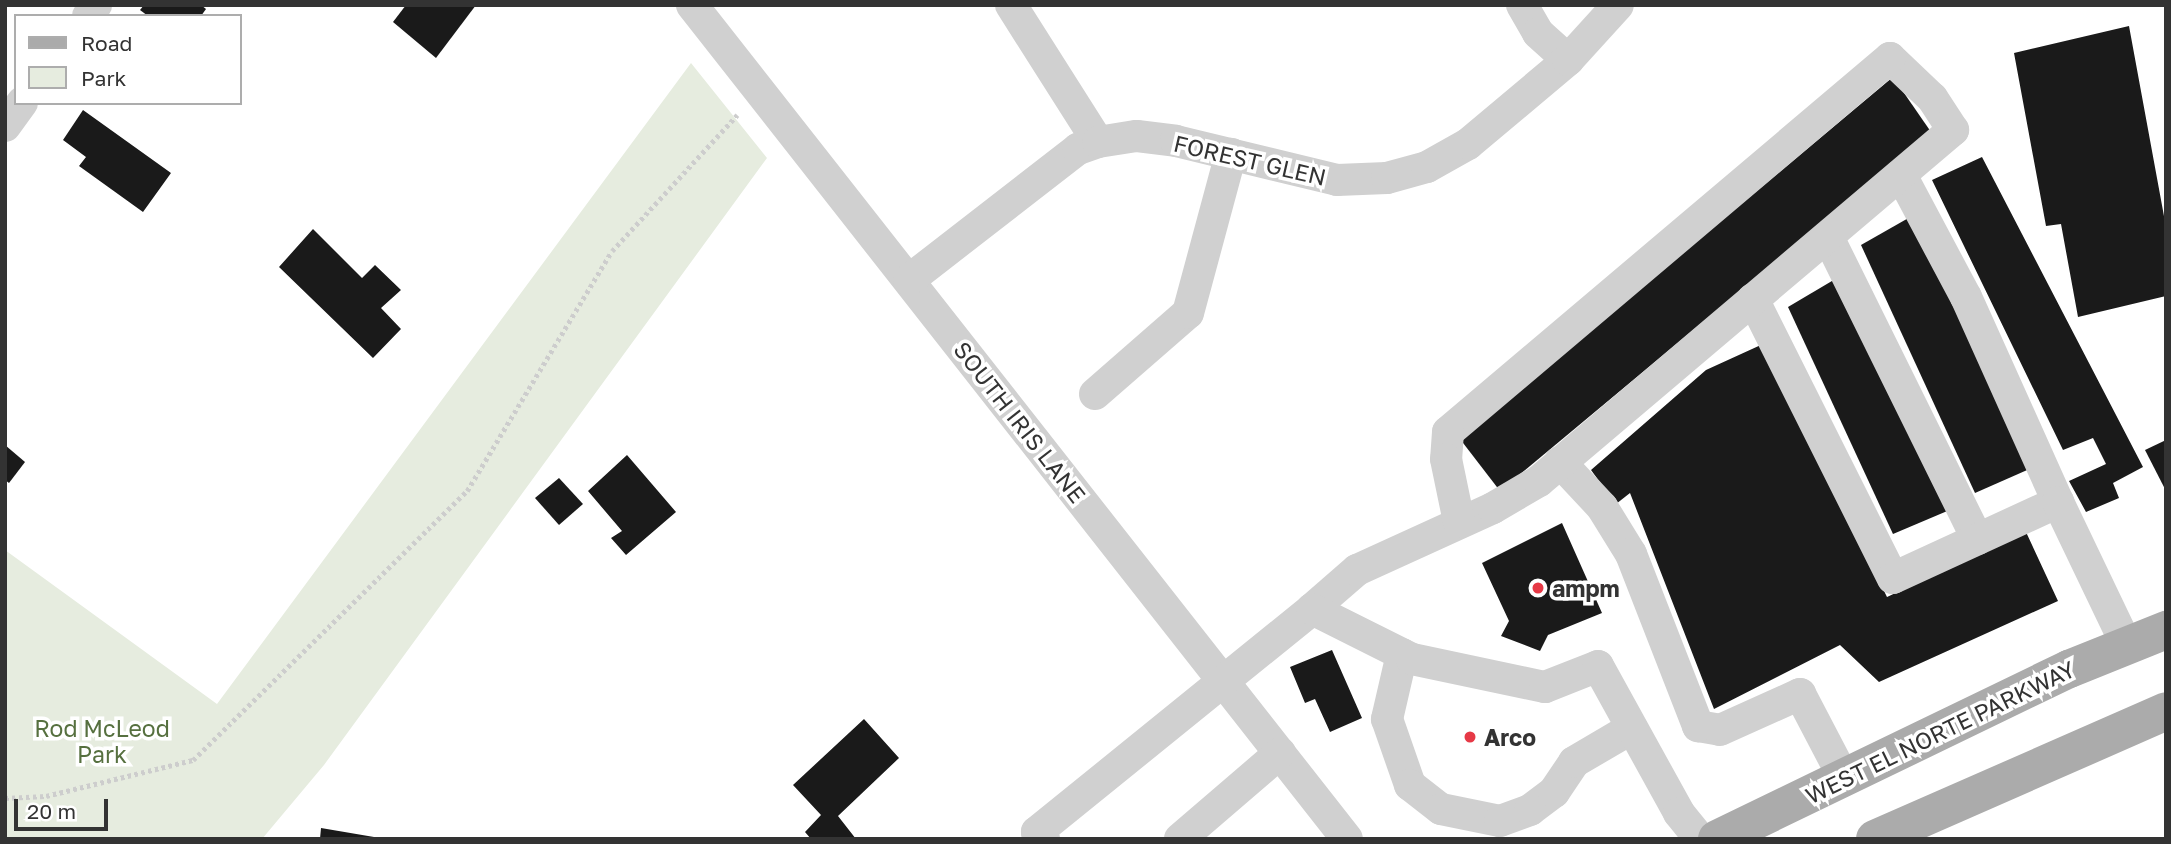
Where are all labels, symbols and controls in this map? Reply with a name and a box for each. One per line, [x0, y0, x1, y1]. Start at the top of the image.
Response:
legend [14, 14, 242, 105]
text: Road [81, 30, 132, 56]
text: Park [81, 65, 126, 91]
street label: FOREST GLEN [1171, 129, 1329, 191]
street label: SOUTH IRIS LANE [948, 336, 1092, 508]
place label: ampm [1552, 574, 1620, 602]
marker: ampm [1530, 580, 1546, 596]
street label: WEST EL NORTE PARKWAY [1801, 655, 2079, 809]
park label: Rod McLeod Park [34, 714, 170, 768]
place label: Arco [1484, 723, 1536, 751]
marker: Arco [1462, 729, 1478, 745]
scale bar [18, 784, 112, 828]
text: 20 m [27, 798, 76, 824]

